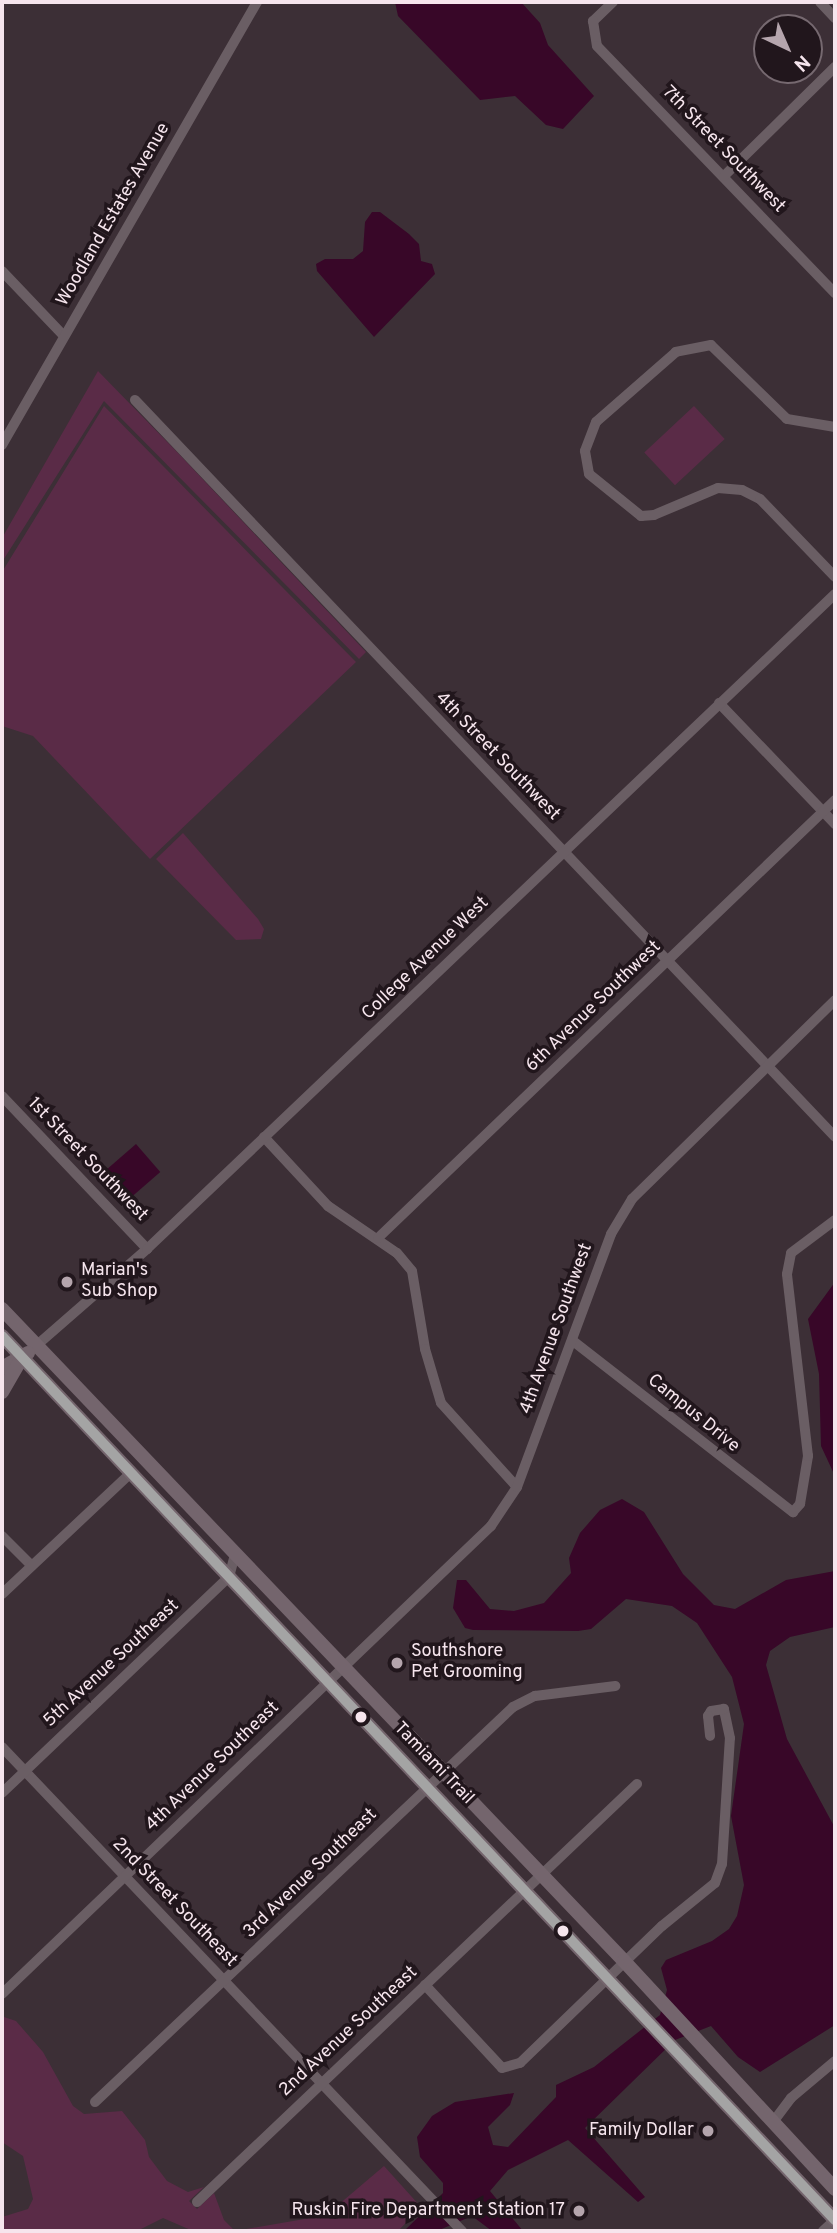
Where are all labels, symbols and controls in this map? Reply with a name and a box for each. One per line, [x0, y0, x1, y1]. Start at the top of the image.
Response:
north arrow [753, 14, 823, 84]
text: N [788, 49, 814, 76]
street label: 7th Street Southwest [657, 82, 789, 218]
street label: Woodland Estates Avenue [53, 119, 175, 311]
street label: 4th Street Southwest [430, 688, 564, 826]
street label: College Avenue West [358, 893, 494, 1025]
street label: 6th Avenue Southwest [522, 937, 666, 1077]
street label: 1st Street Southwest [22, 1094, 152, 1226]
street label: 4th Avenue Southwest [516, 1240, 598, 1418]
place label: Marian's Sub Shop [81, 1261, 158, 1304]
marker: Marian's Sub Shop [59, 1274, 75, 1290]
street label: Campus Drive [643, 1370, 743, 1458]
street label: 5th Avenue Southeast [40, 1595, 184, 1733]
place label: Southshore Pet Grooming [411, 1642, 523, 1684]
marker: Southshore Pet Grooming [389, 1655, 405, 1671]
street label: 4th Avenue Southeast [141, 1697, 285, 1837]
unlabelled marker [354, 1710, 368, 1724]
street label: Tamiami Trail [388, 1718, 478, 1810]
street label: 3rd Avenue Southeast [240, 1804, 382, 1944]
street label: 2nd Street Southeast [107, 1834, 241, 1972]
unlabelled marker [556, 1924, 570, 1938]
street label: 2nd Avenue Southeast [275, 1962, 423, 2102]
place label: Family Dollar [589, 2120, 694, 2142]
marker: Family Dollar [700, 2123, 716, 2139]
place label: Ruskin Fire Department Station 17 [292, 2200, 565, 2222]
marker: Ruskin Fire Department Station 17 [571, 2203, 587, 2219]

